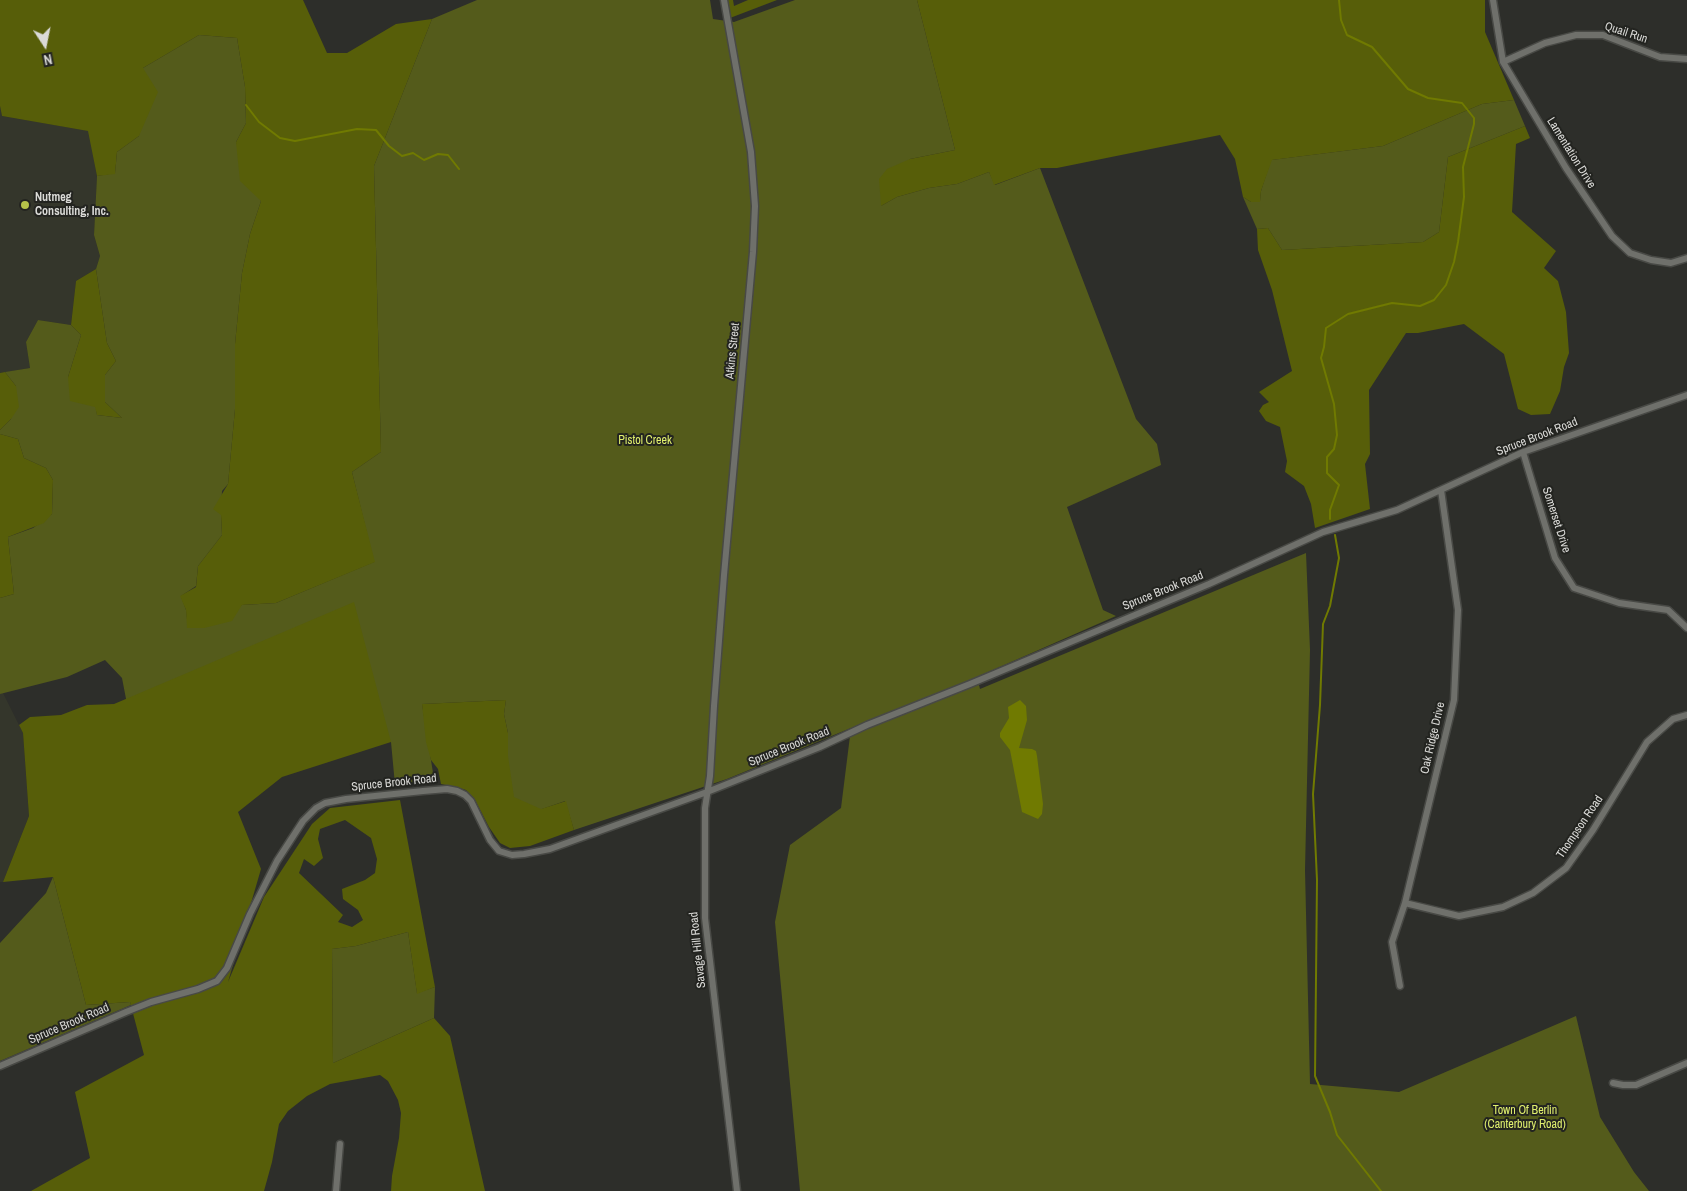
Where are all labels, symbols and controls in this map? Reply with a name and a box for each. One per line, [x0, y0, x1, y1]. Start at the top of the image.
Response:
street label: Quail Run [1603, 19, 1649, 47]
north arrow [20, 20, 70, 70]
text: N [42, 50, 54, 69]
street label: Lamentation Drive [1543, 115, 1599, 191]
place label: Nutmeg Consulting, Inc. [35, 191, 109, 219]
marker: Nutmeg Consulting, Inc. [19, 199, 31, 211]
street label: Atkins Street [723, 322, 743, 380]
street label: Spruce Brook Road [1494, 415, 1580, 459]
park label: Pistol Creek [618, 434, 672, 448]
street label: Somerset Drive [1539, 485, 1573, 555]
street label: Spruce Brook Road [1120, 568, 1206, 614]
street label: Oak Ridge Drive [1418, 701, 1448, 775]
street label: Spruce Brook Road [746, 724, 832, 770]
street label: Spruce Brook Road [351, 771, 437, 795]
street label: Thompson Road [1554, 793, 1606, 861]
street label: Savage Hill Road [687, 911, 709, 989]
street label: Spruce Brook Road [27, 1001, 111, 1047]
park label: Town Of Berlin (Canterbury Road) [1484, 1104, 1566, 1132]

